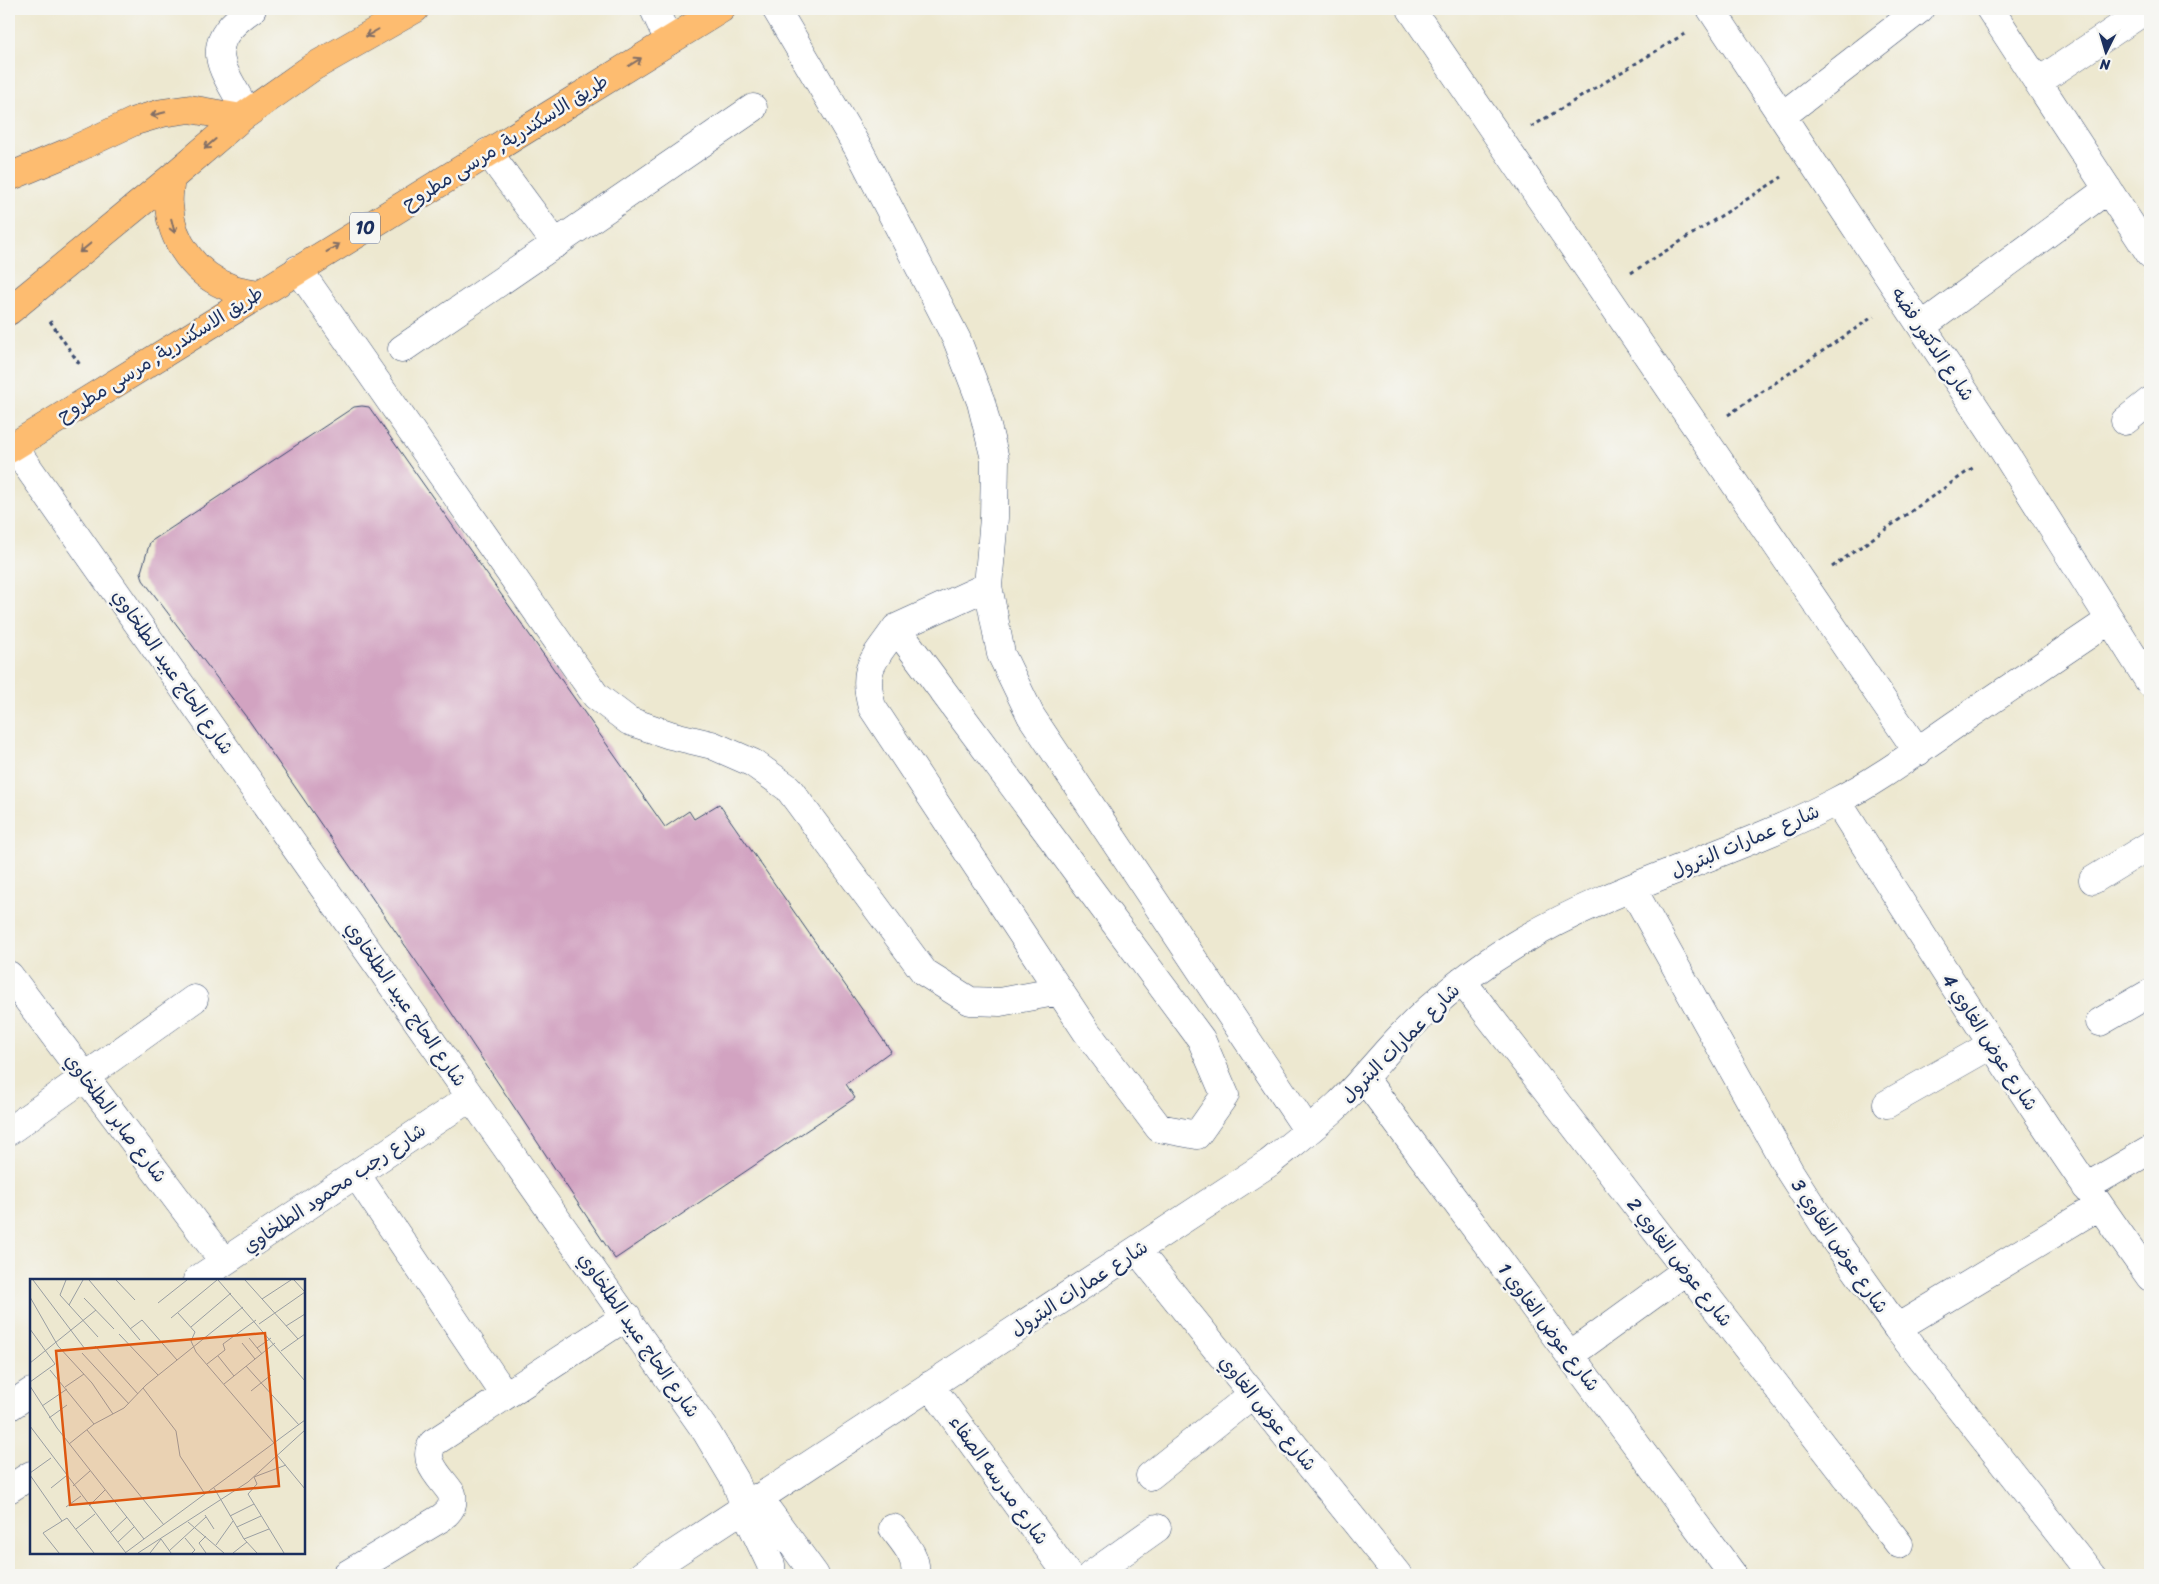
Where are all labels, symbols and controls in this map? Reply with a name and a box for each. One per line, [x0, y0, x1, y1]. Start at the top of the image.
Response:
one-way arrow [366, 28, 380, 38]
north arrow [2082, 28, 2132, 78]
text: N [2099, 52, 2112, 77]
one-way arrow [628, 56, 642, 66]
street label: طريق الاسكندرية, مرسى مطروح [395, 65, 615, 219]
one-way arrow [151, 110, 167, 119]
one-way arrow [204, 139, 217, 150]
road number: 10 [350, 212, 380, 244]
one-way arrow [169, 217, 179, 233]
one-way arrow [325, 242, 339, 252]
one-way arrow [79, 243, 92, 254]
street label: طريق الاسكندرية, مرسى مطروح [50, 277, 270, 431]
street label: شارع الدكتور فضه [1882, 280, 1984, 408]
street label: شارع الحاج عبيد الطلخاوي [103, 582, 243, 762]
street label: شارع عمارات البترول [1665, 795, 1825, 887]
street label: شارع الحاج عبيد الطلخاوي [336, 914, 476, 1094]
street label: شارع عوض الغاوي 4 [1933, 967, 2047, 1117]
street label: شارع عمارات البترول [1332, 975, 1468, 1111]
street label: شارع صابر الطلخاوي [56, 1046, 176, 1190]
street label: شارع رجب محمود الطلخاوي [235, 1114, 433, 1262]
street label: شارع عوض الغاوي 3 [1782, 1172, 1898, 1320]
street label: شارع عوض الغاوي 2 [1618, 1190, 1742, 1334]
street label: شارع عمارات البترول [1003, 1231, 1155, 1345]
street label: شارع الحاج عبيد الطلخاوي [569, 1245, 709, 1425]
street label: شارع عوض الغاوي 1 [1489, 1255, 1609, 1399]
inset map [30, 1279, 305, 1554]
street label: شارع عوض الغاوي [1211, 1348, 1325, 1478]
street label: شارع مدرسه الصفاء [940, 1408, 1058, 1552]

